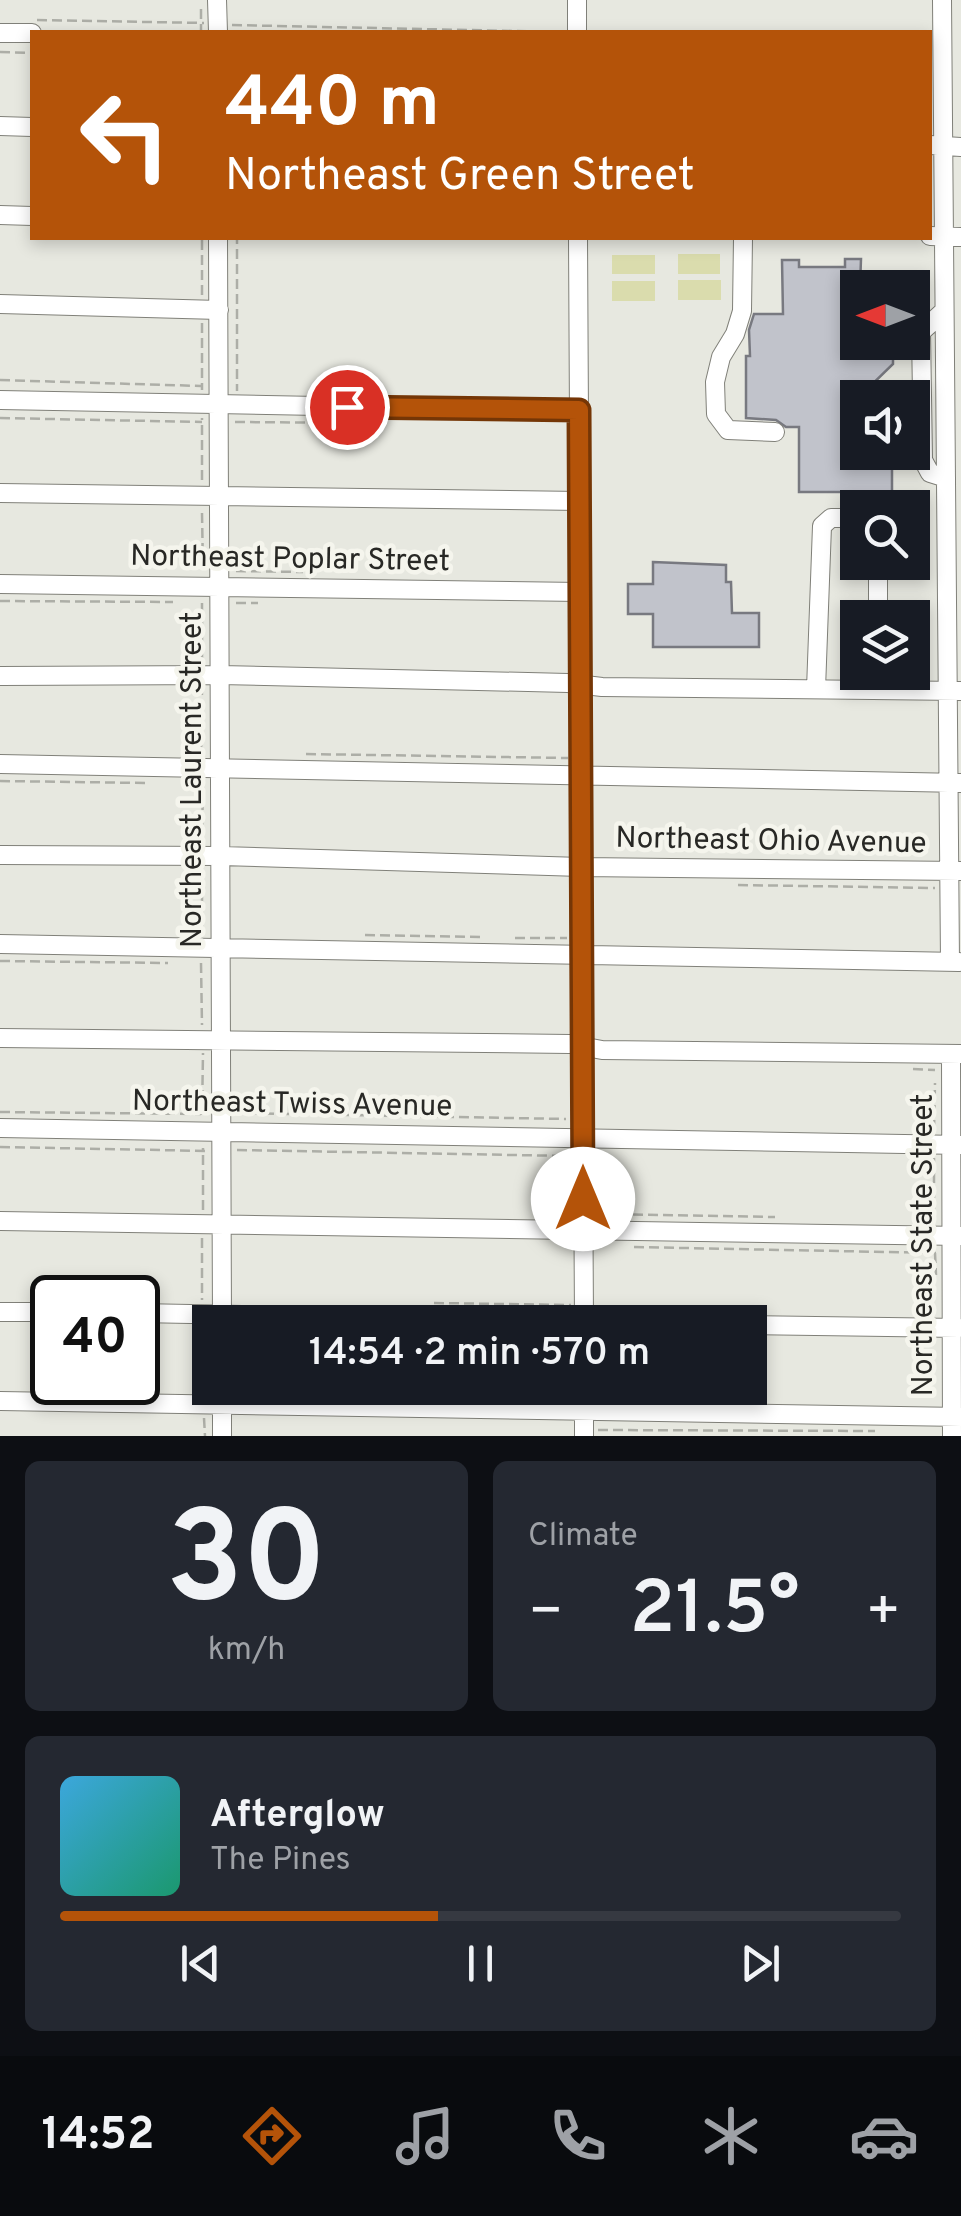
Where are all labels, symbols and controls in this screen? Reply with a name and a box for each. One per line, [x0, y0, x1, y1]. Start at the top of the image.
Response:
text: 440 m [225, 62, 440, 151]
icon: left [60, 70, 190, 200]
text: Northeast Green Street [225, 149, 695, 206]
north arrow [840, 270, 930, 360]
map controls [840, 270, 930, 690]
pin [305, 365, 390, 450]
icon: arrive [320, 380, 375, 435]
button: sound [840, 380, 930, 470]
button: search [840, 490, 930, 580]
street label: Northeast Poplar Street [130, 539, 450, 581]
button: layers [840, 600, 930, 690]
street label: Northeast Laurent Street [175, 612, 212, 948]
street label: Northeast Ohio Avenue [615, 821, 927, 863]
street label: Northeast Twiss Avenue [131, 1084, 453, 1126]
street label: Northeast State Street [906, 1094, 943, 1396]
position arrow [531, 1147, 635, 1251]
speed limit sign: 40 [30, 1275, 160, 1405]
text: 14:54 · 2 min · 570 m [309, 1330, 650, 1379]
text: 30 [166, 1483, 327, 1648]
text: Climate [528, 1517, 638, 1557]
text: 21.5° [629, 1565, 800, 1660]
text: − [528, 1579, 563, 1649]
text: + [866, 1579, 901, 1649]
text: km/h [208, 1631, 285, 1671]
text: Afterglow [210, 1792, 385, 1841]
text: The Pines [210, 1841, 351, 1881]
icon: previous [173, 1936, 228, 1991]
icon: pause [453, 1936, 508, 1991]
icon: next [733, 1936, 788, 1991]
icon: directions [237, 2101, 307, 2171]
icon: music [390, 2101, 460, 2171]
icon: phone [543, 2101, 613, 2171]
icon: climate [696, 2101, 766, 2171]
icon: car [849, 2101, 919, 2171]
text: 14:52 [42, 2108, 154, 2165]

